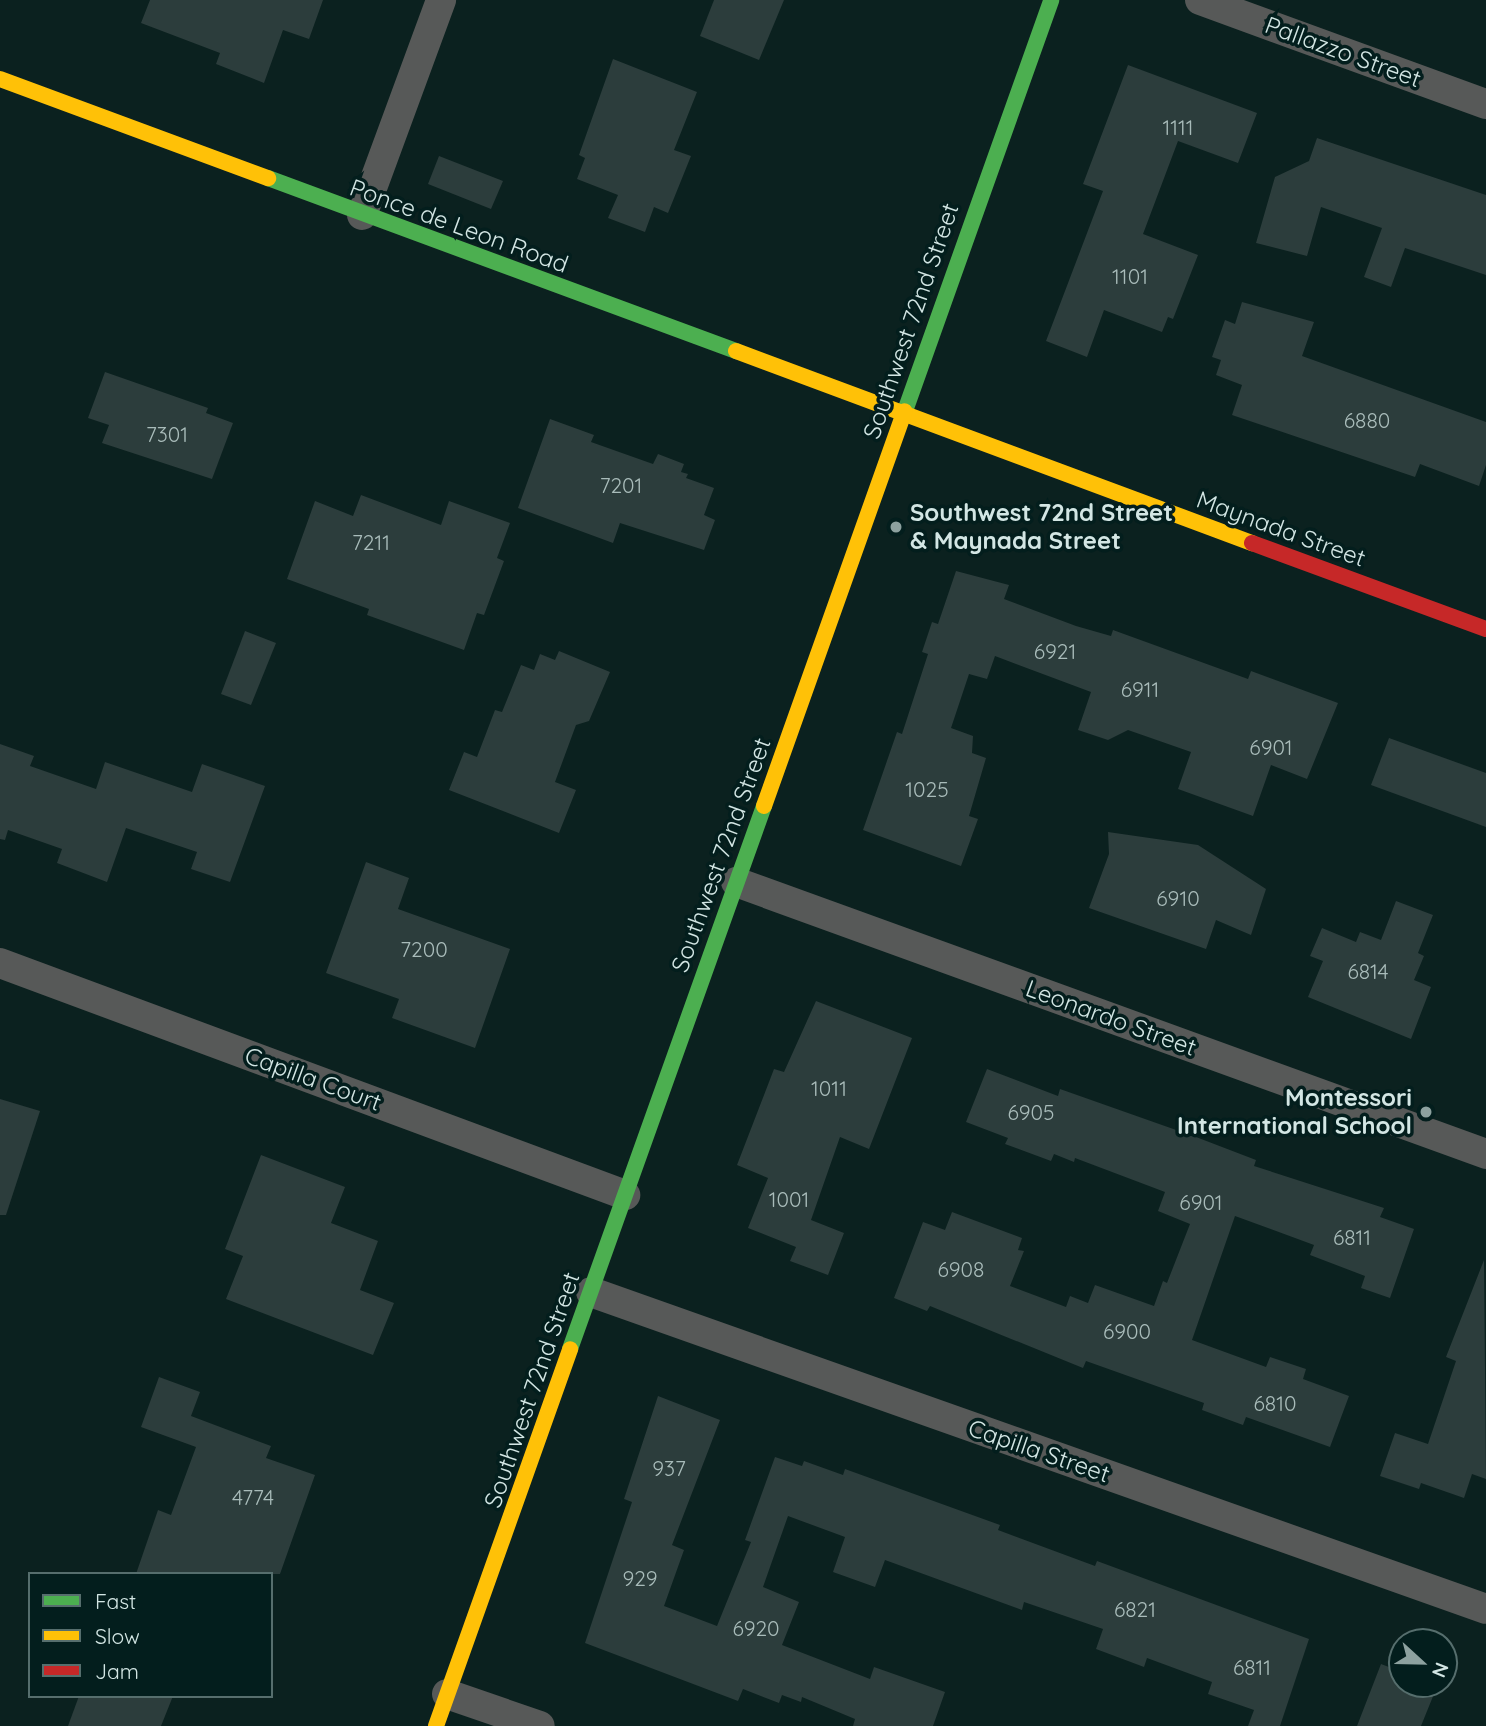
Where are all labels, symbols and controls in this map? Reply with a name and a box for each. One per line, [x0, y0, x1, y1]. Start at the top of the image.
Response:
street label: Pallazzo Street [1261, 10, 1425, 94]
house number: 1111 [1162, 114, 1194, 140]
street label: Ponce de Leon Road [346, 173, 572, 279]
street label: Southwest 72nd Street [857, 199, 965, 443]
house number: 1101 [1112, 263, 1148, 289]
house number: 6880 [1344, 407, 1390, 433]
house number: 7301 [146, 421, 188, 447]
house number: 7201 [600, 472, 642, 498]
street label: Maynada Street [1193, 485, 1369, 573]
place label: Southwest 72nd Street & Maynada Street [910, 499, 1173, 555]
marker: Southwest 72nd Street & Maynada Street [888, 519, 904, 535]
house number: 7211 [352, 529, 390, 555]
house number: 6921 [1034, 638, 1076, 664]
house number: 6911 [1121, 676, 1159, 702]
street label: Southwest 72nd Street [665, 734, 777, 976]
house number: 6901 [1249, 734, 1293, 760]
house number: 1025 [905, 776, 949, 802]
house number: 6910 [1156, 885, 1200, 911]
house number: 7200 [400, 936, 448, 962]
house number: 6814 [1347, 958, 1389, 984]
street label: Leonardo Street [1022, 974, 1200, 1062]
street label: Capilla Court [241, 1041, 385, 1117]
house number: 1011 [811, 1075, 847, 1101]
place label: Montessori International School [1177, 1084, 1412, 1140]
house number: 6905 [1008, 1099, 1054, 1125]
marker: Montessori International School [1418, 1104, 1434, 1120]
house number: 1001 [769, 1186, 809, 1212]
house number: 6901 [1179, 1189, 1223, 1215]
house number: 6811 [1333, 1224, 1371, 1250]
house number: 6908 [938, 1256, 984, 1282]
street label: Southwest 72nd Street [478, 1268, 586, 1512]
house number: 6900 [1103, 1318, 1151, 1344]
house number: 6810 [1254, 1390, 1296, 1416]
street label: Capilla Street [965, 1413, 1113, 1489]
house number: 937 [652, 1455, 686, 1481]
house number: 4774 [232, 1484, 274, 1510]
house number: 929 [622, 1565, 658, 1591]
legend [28, 1572, 273, 1698]
text: Fast [95, 1588, 136, 1614]
house number: 6821 [1114, 1596, 1156, 1622]
house number: 6920 [732, 1615, 780, 1641]
text: Slow [95, 1623, 140, 1649]
north arrow [1388, 1628, 1458, 1698]
house number: 6811 [1233, 1654, 1271, 1680]
text: Jam [95, 1658, 139, 1684]
text: N [1427, 1659, 1454, 1681]

